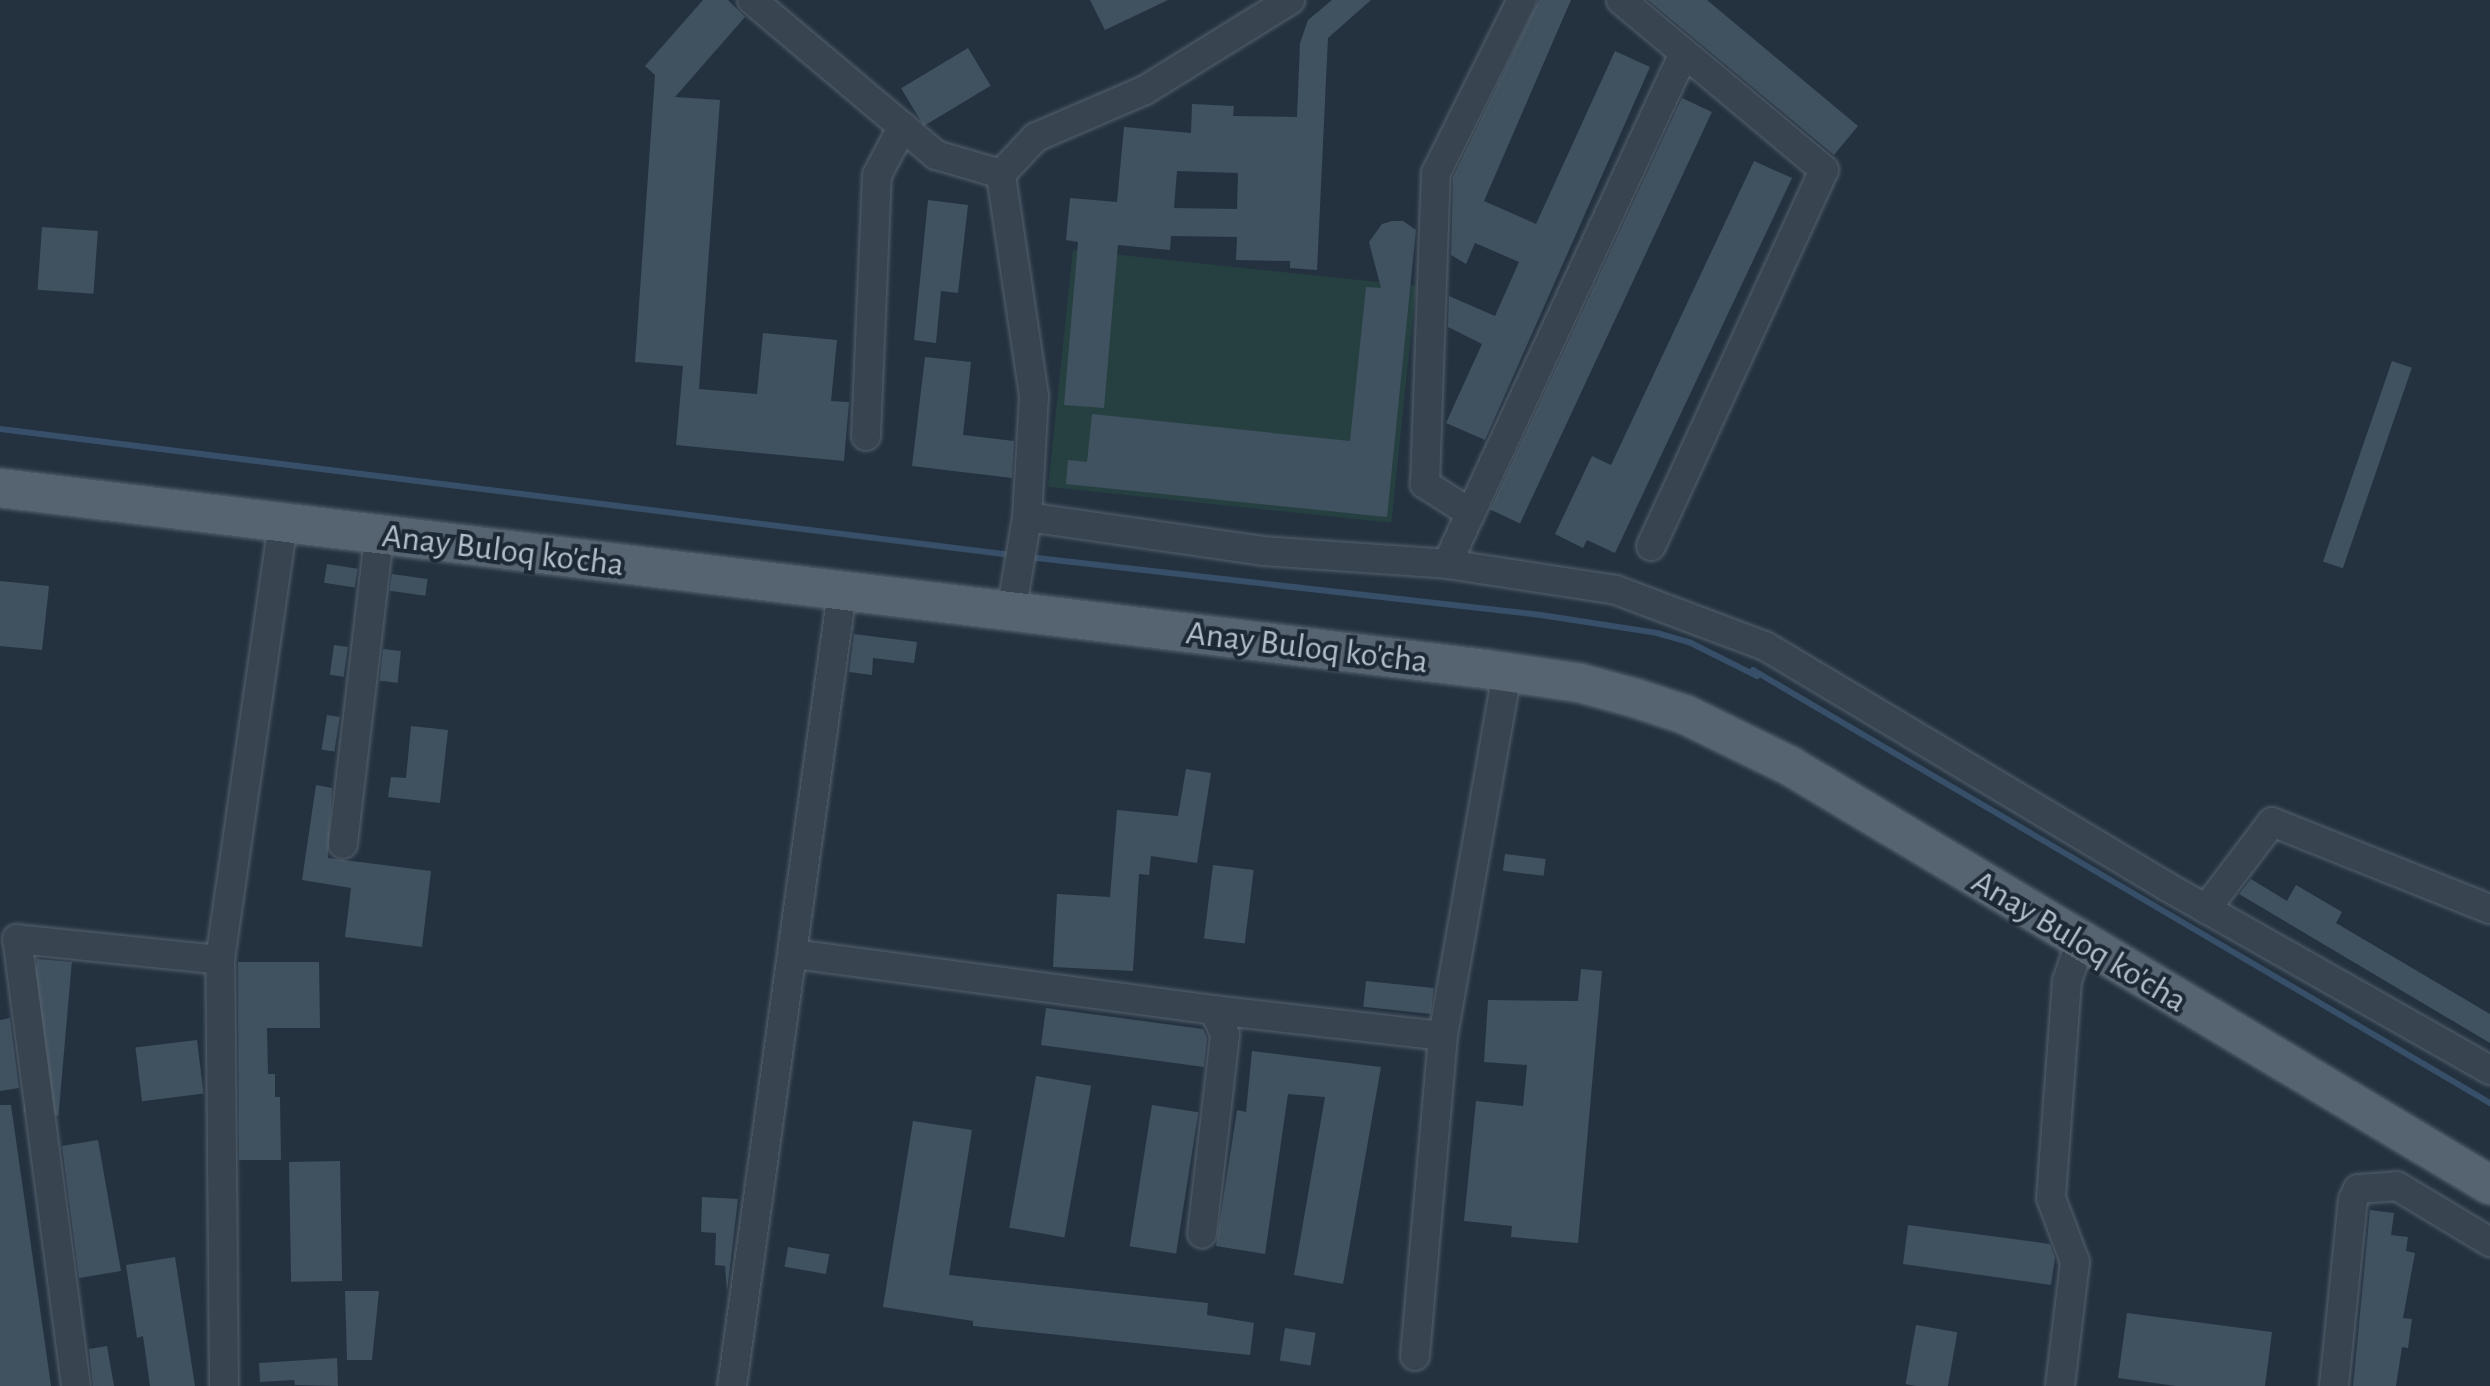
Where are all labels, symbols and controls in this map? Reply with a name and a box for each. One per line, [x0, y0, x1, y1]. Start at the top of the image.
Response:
street label: Anay Buloq ko'cha [380, 515, 626, 587]
street label: Anay Buloq ko'cha [1184, 612, 1430, 684]
street label: Anay Buloq ko'cha [1964, 861, 2194, 1023]

